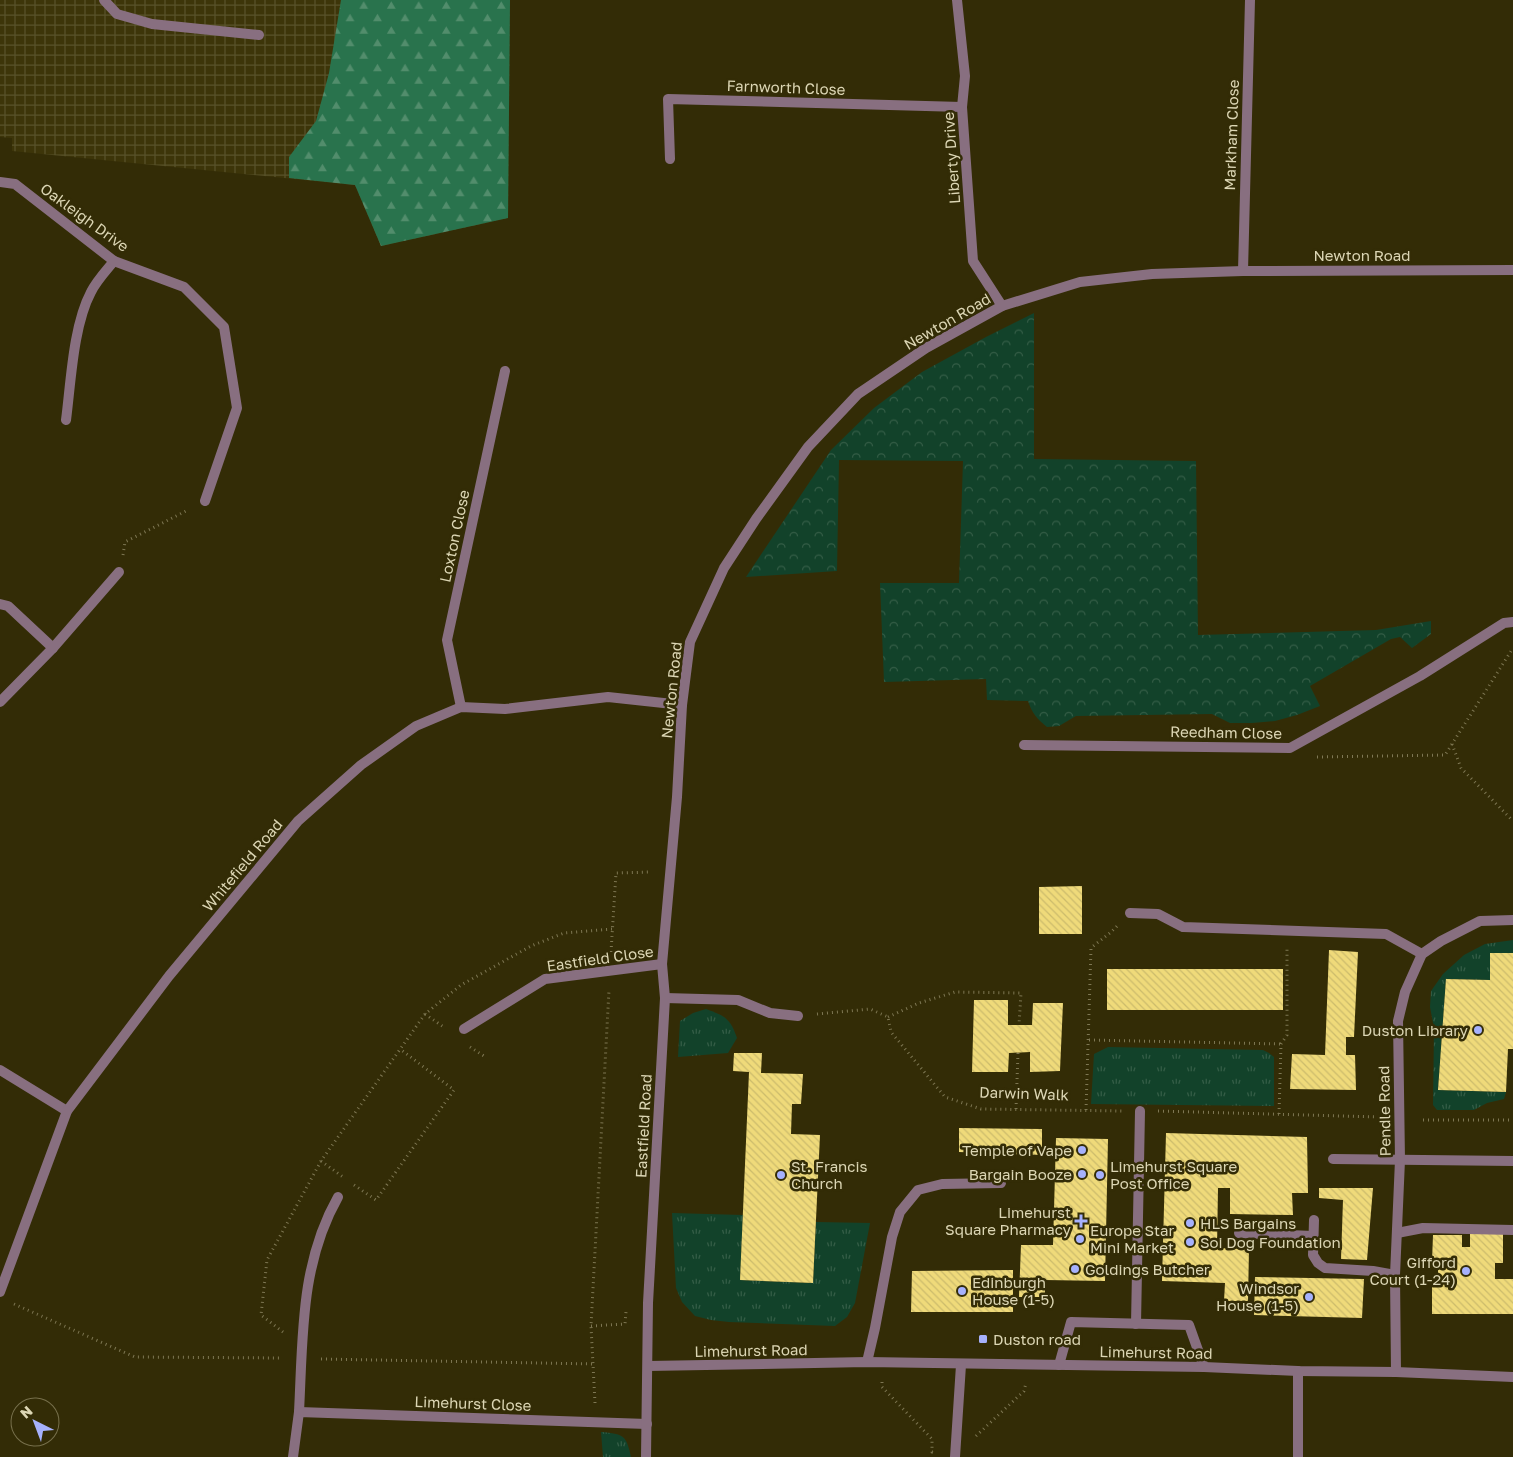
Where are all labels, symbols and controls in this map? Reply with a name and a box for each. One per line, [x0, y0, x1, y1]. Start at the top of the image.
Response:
street label: Farnworth Close [726, 76, 846, 98]
street label: Markham Close [1220, 79, 1242, 191]
street label: Liberty Drive [939, 111, 963, 205]
street label: Oakleigh Drive [37, 179, 133, 255]
street label: Newton Road [1313, 246, 1411, 264]
street label: Newton Road [900, 289, 994, 353]
street label: Loxton Close [435, 488, 473, 584]
street label: Newton Road [657, 641, 685, 739]
street label: Reedham Close [1170, 722, 1282, 742]
street label: Whitefield Road [198, 815, 286, 915]
street label: Eastfield Close [545, 942, 655, 974]
place label: Duston Library [1362, 1021, 1469, 1039]
marker: Duston Library [1472, 1024, 1484, 1036]
street label: Pendle Road [1374, 1066, 1394, 1156]
street label: Eastfield Road [631, 1074, 655, 1178]
street label: Darwin Walk [979, 1082, 1070, 1104]
place label: Temple of Vape [962, 1141, 1072, 1159]
marker: Temple of Vape [1076, 1144, 1088, 1156]
place label: St. Francis Church [791, 1157, 868, 1192]
place label: Limehurst Square Post Office [1110, 1157, 1237, 1192]
place label: Bargain Booze [969, 1165, 1072, 1183]
marker: Bargain Booze [1076, 1168, 1088, 1180]
marker: St. Francis Church [775, 1169, 787, 1181]
marker: Limehurst Square Post Office [1094, 1169, 1106, 1181]
place label: Limehurst Square Pharmacy [945, 1203, 1072, 1238]
place label: HLS Bargains [1200, 1214, 1296, 1232]
marker: Limehurst Square Pharmacy [1075, 1215, 1087, 1227]
marker: HLS Bargains [1184, 1217, 1196, 1229]
place label: Europe Star Mini Market [1090, 1221, 1174, 1256]
marker: Europe Star Mini Market [1074, 1233, 1086, 1245]
place label: Soi Dog Foundation [1200, 1233, 1341, 1251]
marker: Soi Dog Foundation [1184, 1236, 1196, 1248]
place label: Gifford Court (1-24) [1370, 1253, 1456, 1288]
place label: Goldings Butcher [1085, 1260, 1210, 1278]
marker: Goldings Butcher [1069, 1263, 1081, 1275]
marker: Gifford Court (1-24) [1460, 1265, 1472, 1277]
place label: Edinburgh House (1-5) [972, 1273, 1055, 1308]
place label: Windsor House (1-5) [1216, 1279, 1299, 1314]
marker: Edinburgh House (1-5) [956, 1285, 968, 1297]
marker: Windsor House (1-5) [1303, 1291, 1315, 1303]
place label: Duston road [993, 1330, 1081, 1348]
marker: Duston road [977, 1333, 989, 1345]
street label: Limehurst Road [694, 1340, 808, 1360]
street label: Limehurst Road [1099, 1342, 1213, 1362]
street label: Limehurst Close [414, 1392, 532, 1414]
north arrow [10, 1397, 60, 1447]
text: N [16, 1402, 36, 1422]

